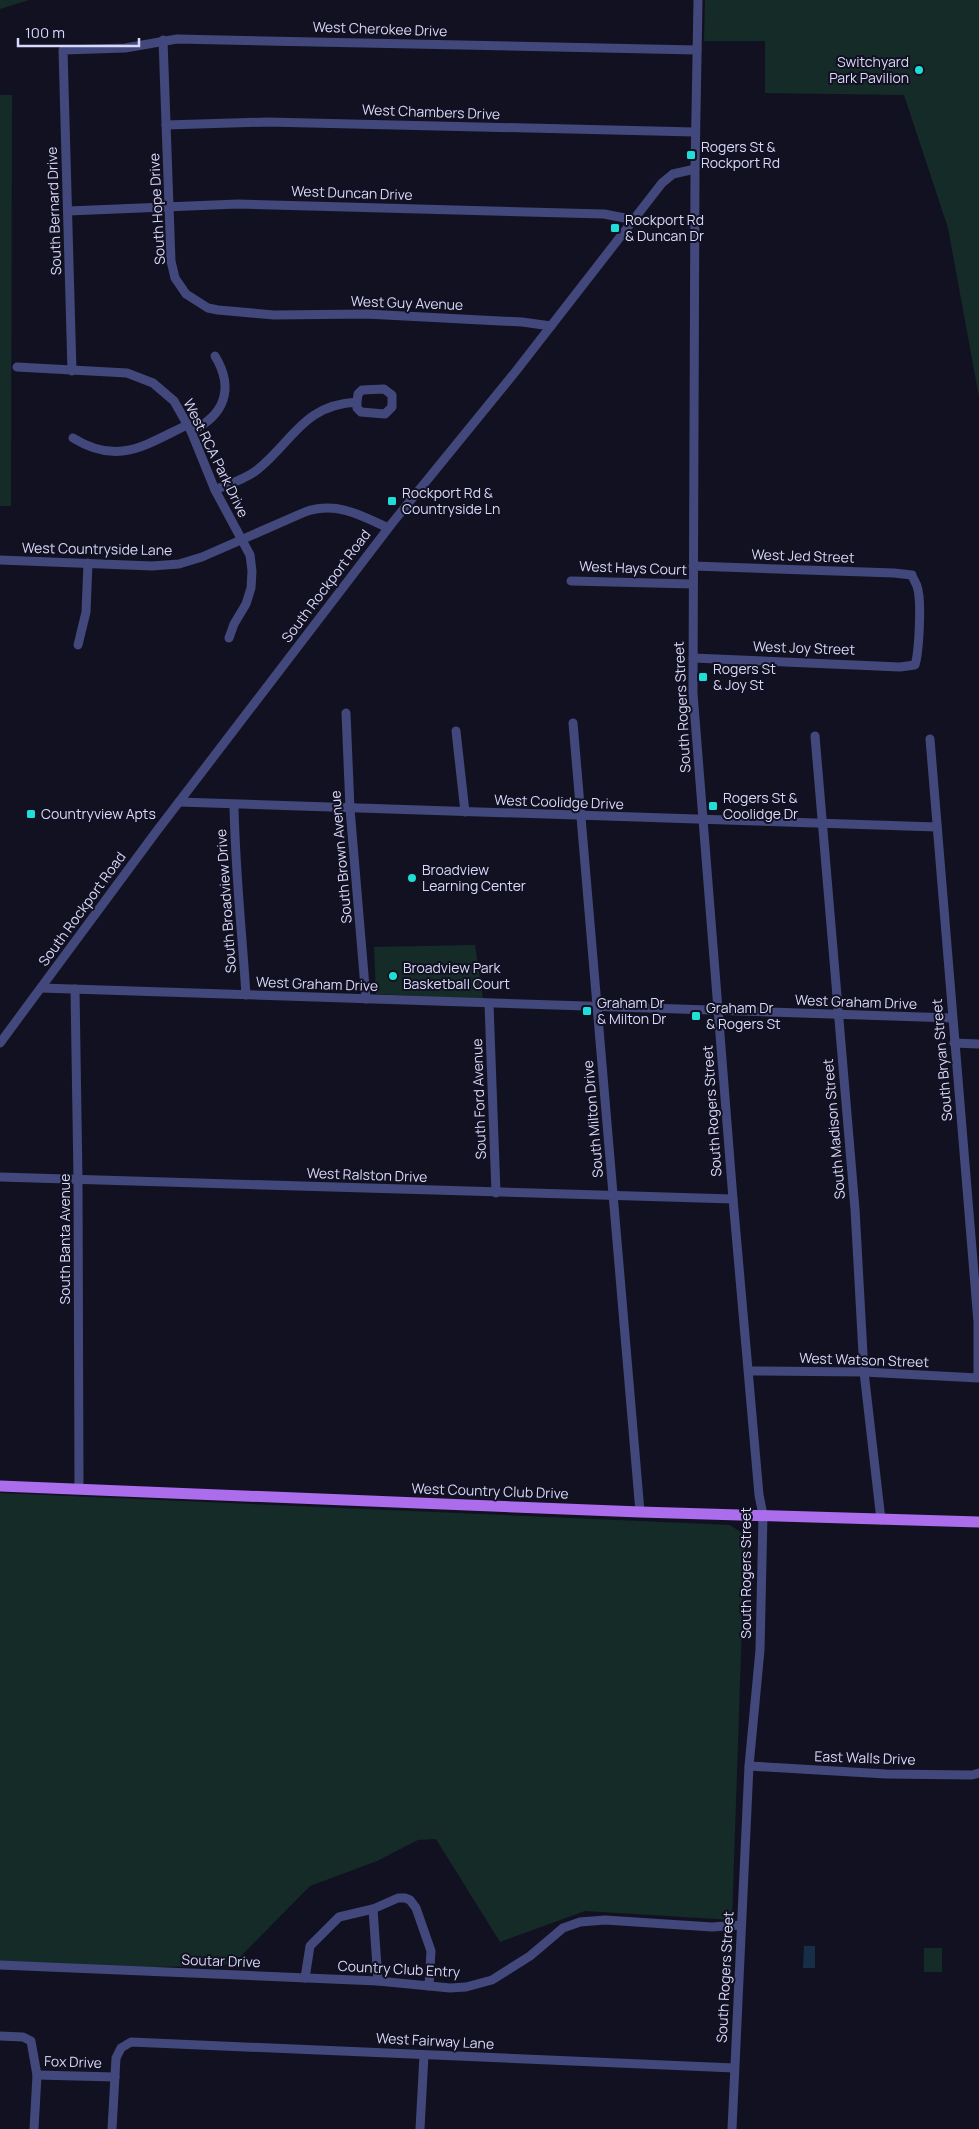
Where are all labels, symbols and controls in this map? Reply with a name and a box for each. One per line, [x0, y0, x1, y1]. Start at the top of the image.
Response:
scale bar [18, 15, 139, 47]
street label: West Cherokee Drive [312, 17, 448, 40]
text: 100 m [25, 22, 65, 43]
place label: Switchyard Park Pavilion [829, 52, 909, 87]
marker: Switchyard Park Pavilion [913, 64, 925, 76]
street label: West Chambers Drive [362, 100, 500, 123]
place label: Rogers St & Rockport Rd [701, 137, 780, 172]
street label: South Bernard Drive [42, 146, 65, 276]
marker: Rogers St & Rockport Rd [685, 149, 697, 161]
street label: South Hope Drive [144, 153, 169, 265]
street label: West Duncan Drive [291, 181, 413, 204]
place label: Rockport Rd & Duncan Dr [625, 210, 704, 245]
marker: Rockport Rd & Duncan Dr [609, 222, 621, 234]
street label: West Guy Avenue [350, 291, 464, 314]
street label: West RCA Park Drive [179, 395, 253, 520]
place label: Rockport Rd & Countryside Ln [402, 483, 500, 518]
marker: Rockport Rd & Countryside Ln [386, 495, 398, 507]
street label: South Rockport Road [277, 525, 374, 646]
street label: West Countryside Lane [22, 538, 172, 559]
street label: West Jed Street [751, 544, 855, 567]
street label: West Hays Court [579, 556, 688, 579]
street label: West Joy Street [753, 636, 856, 659]
street label: South Rogers Street [669, 640, 694, 773]
place label: Rogers St & Joy St [713, 659, 776, 694]
marker: Rogers St & Joy St [697, 671, 709, 683]
place label: Rogers St & Coolidge Dr [723, 788, 798, 823]
street label: South Brown Avenue [325, 790, 356, 924]
street label: West Coolidge Drive [494, 790, 624, 813]
marker: Rogers St & Coolidge Dr [707, 800, 719, 812]
place label: Countryview Apts [41, 804, 156, 823]
marker: Countryview Apts [25, 808, 37, 820]
street label: South Broadview Drive [211, 828, 240, 974]
street label: South Rockport Road [34, 848, 130, 970]
place label: Broadview Learning Center [422, 860, 526, 895]
marker: Broadview Learning Center [406, 872, 418, 884]
place label: Broadview Park Basketball Court [403, 958, 510, 993]
marker: Broadview Park Basketball Court [387, 970, 399, 982]
street label: West Graham Drive [256, 972, 378, 995]
street label: West Graham Drive [795, 990, 917, 1013]
place label: Graham Dr & Milton Dr [597, 993, 666, 1028]
place label: Graham Dr & Rogers St [706, 998, 781, 1033]
street label: South Bryan Street [927, 998, 956, 1122]
marker: Graham Dr & Milton Dr [581, 1005, 593, 1017]
marker: Graham Dr & Rogers St [690, 1010, 702, 1022]
street label: South Ford Avenue [467, 1038, 490, 1160]
street label: South Rogers Street [697, 1044, 726, 1177]
street label: South Madison Street [818, 1058, 849, 1200]
street label: South Milton Drive [578, 1060, 607, 1179]
street label: West Ralston Drive [306, 1163, 428, 1186]
street label: South Banta Avenue [55, 1174, 74, 1304]
street label: West Watson Street [799, 1348, 930, 1371]
street label: West Country Club Drive [411, 1478, 569, 1503]
street label: South Rogers Street [736, 1507, 755, 1639]
street label: East Walls Drive [814, 1746, 916, 1769]
street label: South Rogers Street [712, 1910, 737, 2043]
street label: Soutar Drive [181, 1950, 261, 1971]
street label: Country Club Entry [337, 1956, 461, 1981]
street label: West Fairway Lane [375, 2028, 495, 2053]
street label: Fox Drive [44, 2051, 102, 2072]

